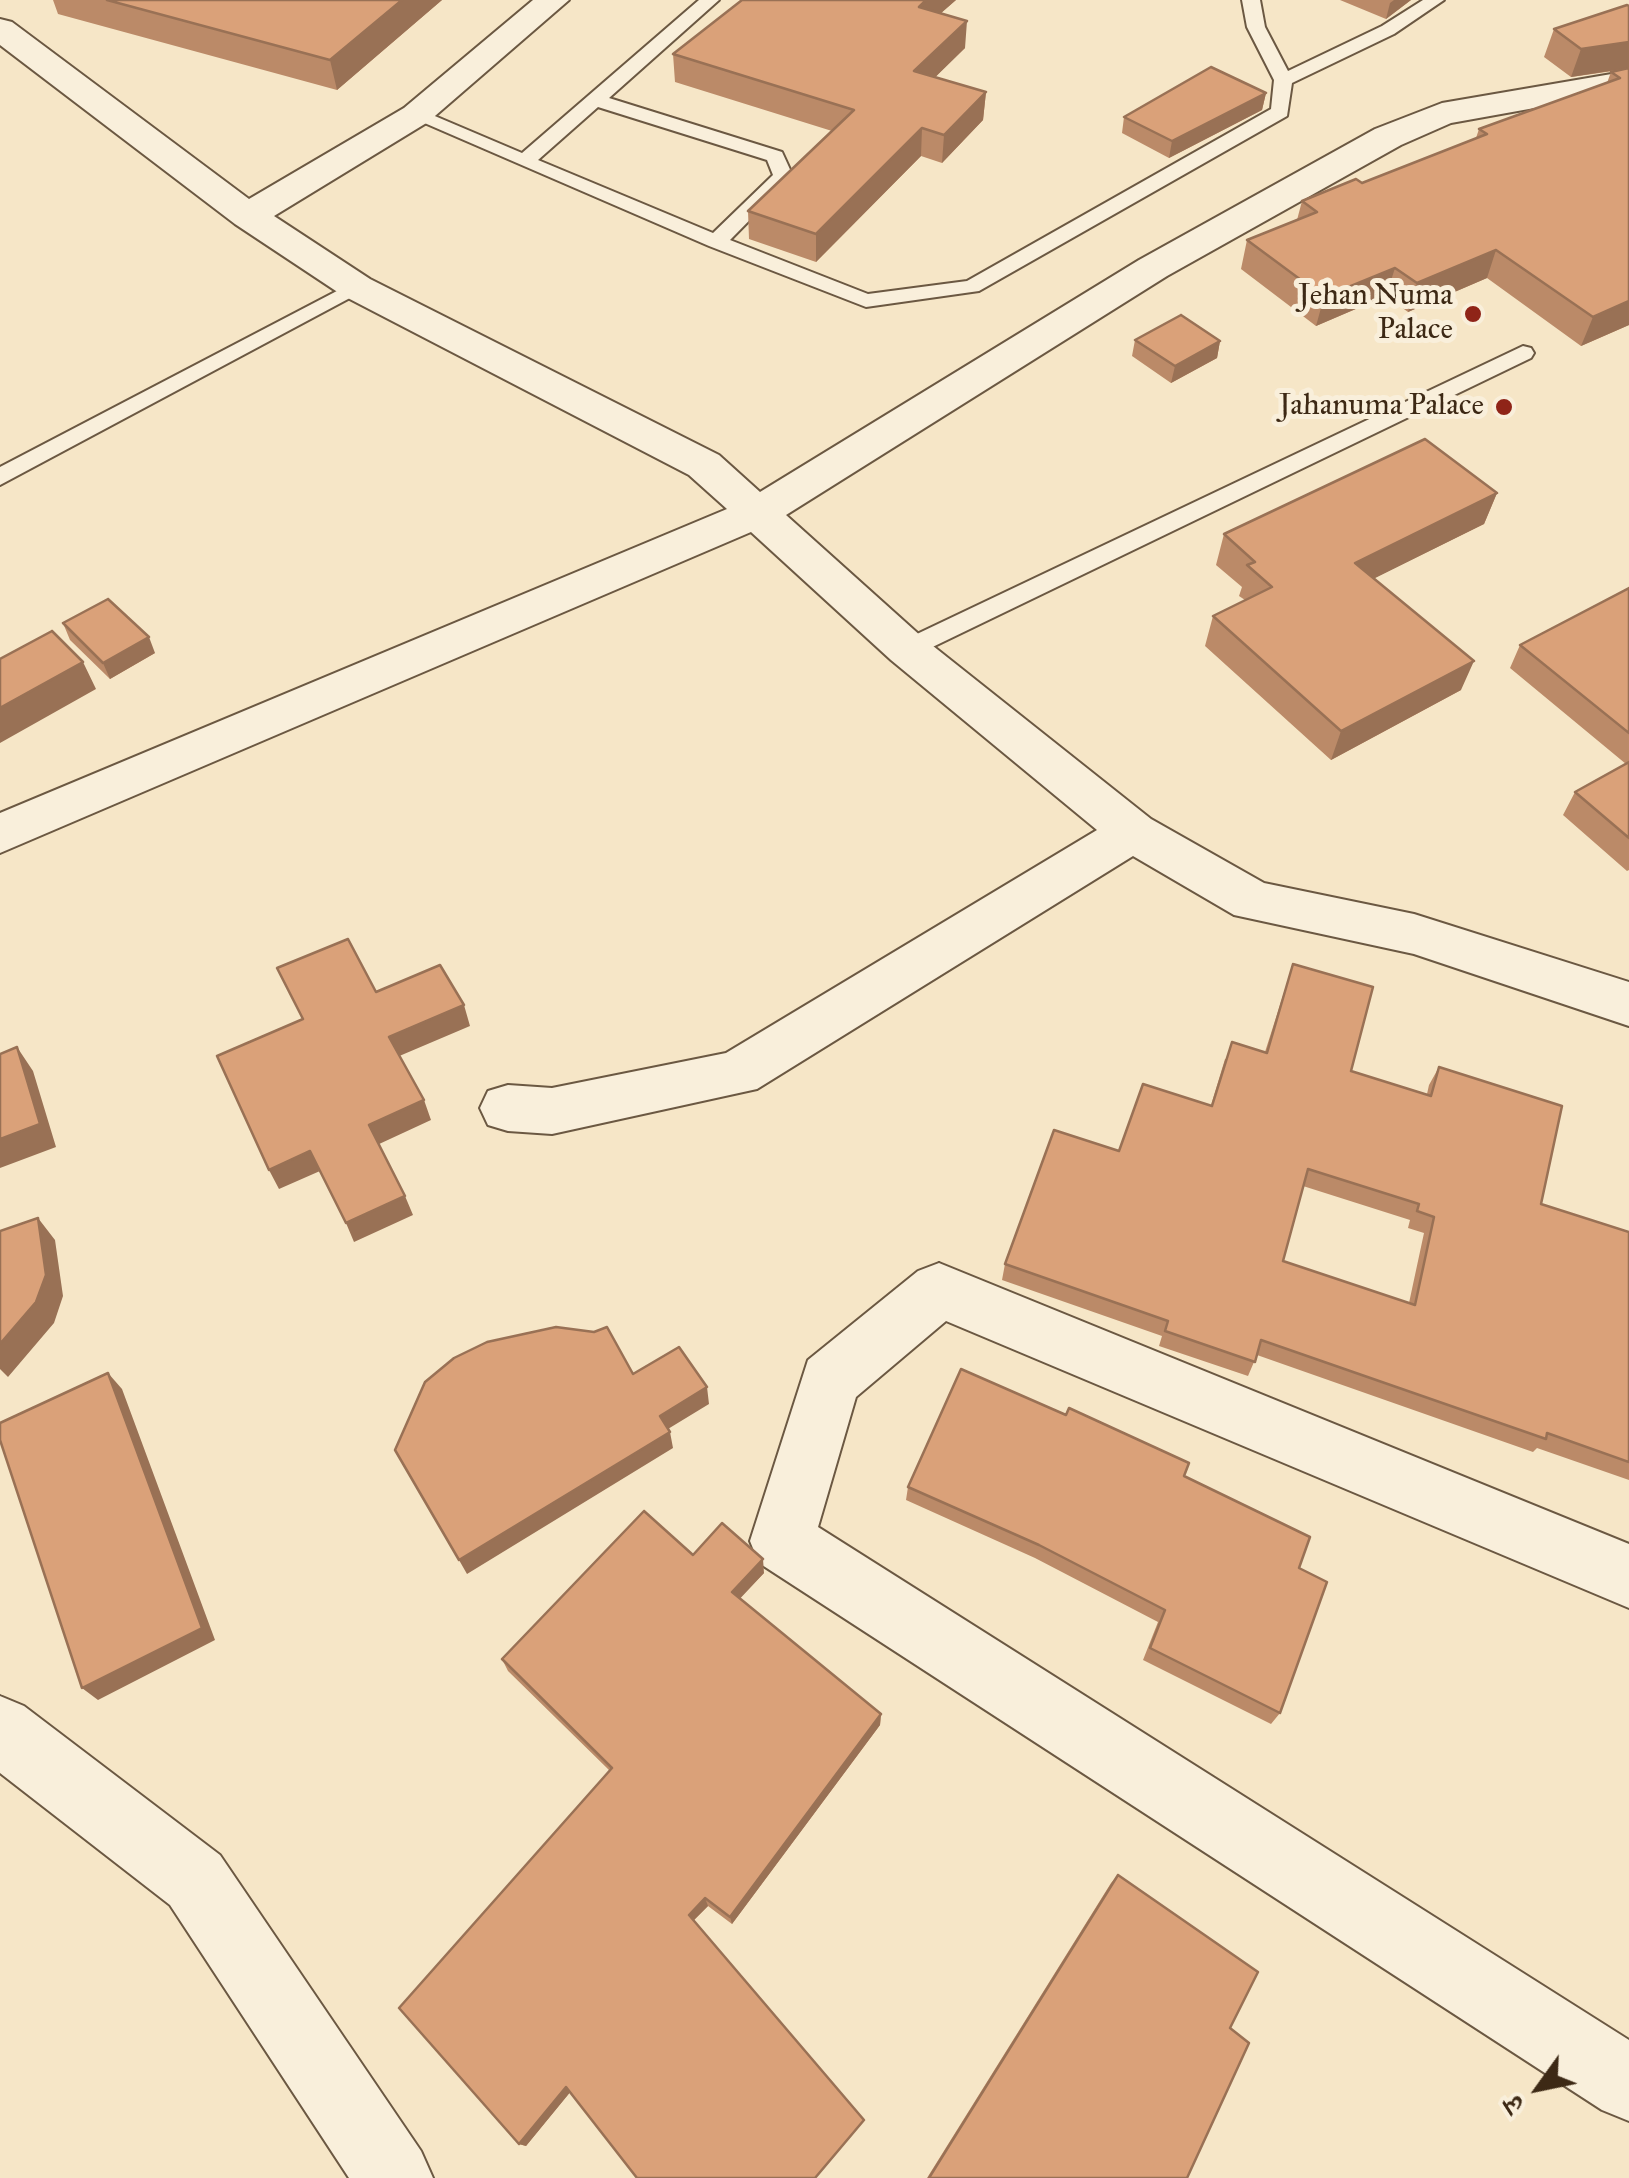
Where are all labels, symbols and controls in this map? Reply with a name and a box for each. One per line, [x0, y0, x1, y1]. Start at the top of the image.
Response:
place label: Jehan Numa Palace [1298, 279, 1453, 350]
marker: Jehan Numa Palace [1462, 303, 1484, 325]
place label: Jahanuma Palace [1279, 389, 1484, 425]
marker: Jahanuma Palace [1493, 396, 1515, 418]
north arrow [1489, 2038, 1589, 2138]
text: उ [1495, 2089, 1532, 2120]

